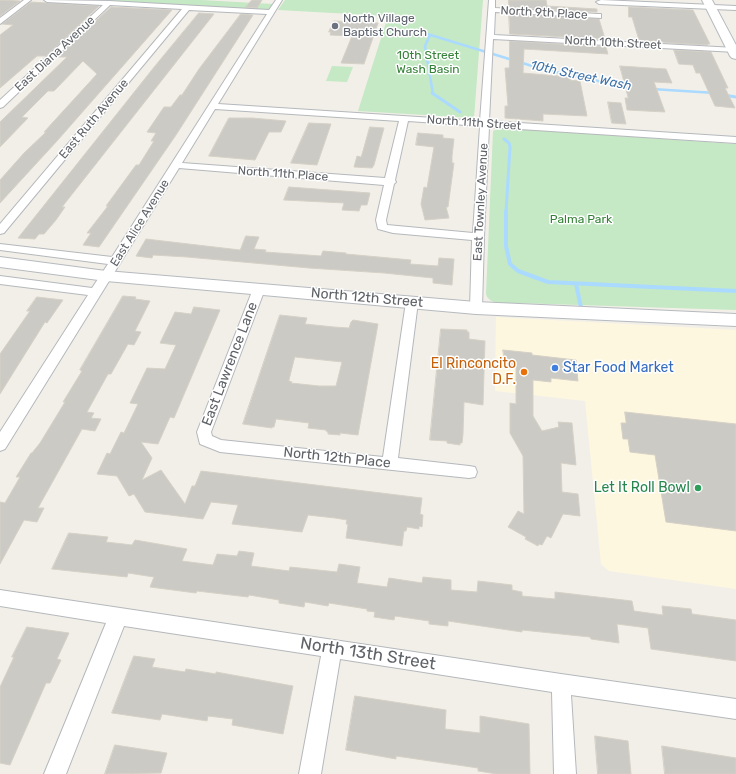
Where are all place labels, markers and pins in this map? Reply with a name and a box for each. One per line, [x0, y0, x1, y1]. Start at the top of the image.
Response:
place label: North Village Baptist Church [343, 12, 427, 40]
marker: North Village Baptist Church [330, 21, 340, 31]
place label: El Rinconcito D.F. [431, 356, 516, 388]
place label: Star Food Market [563, 360, 674, 376]
marker: Star Food Market [550, 363, 560, 373]
marker: El Rinconcito D.F. [519, 367, 529, 377]
place label: Let It Roll Bowl [594, 480, 690, 496]
marker: Let It Roll Bowl [693, 483, 703, 493]

